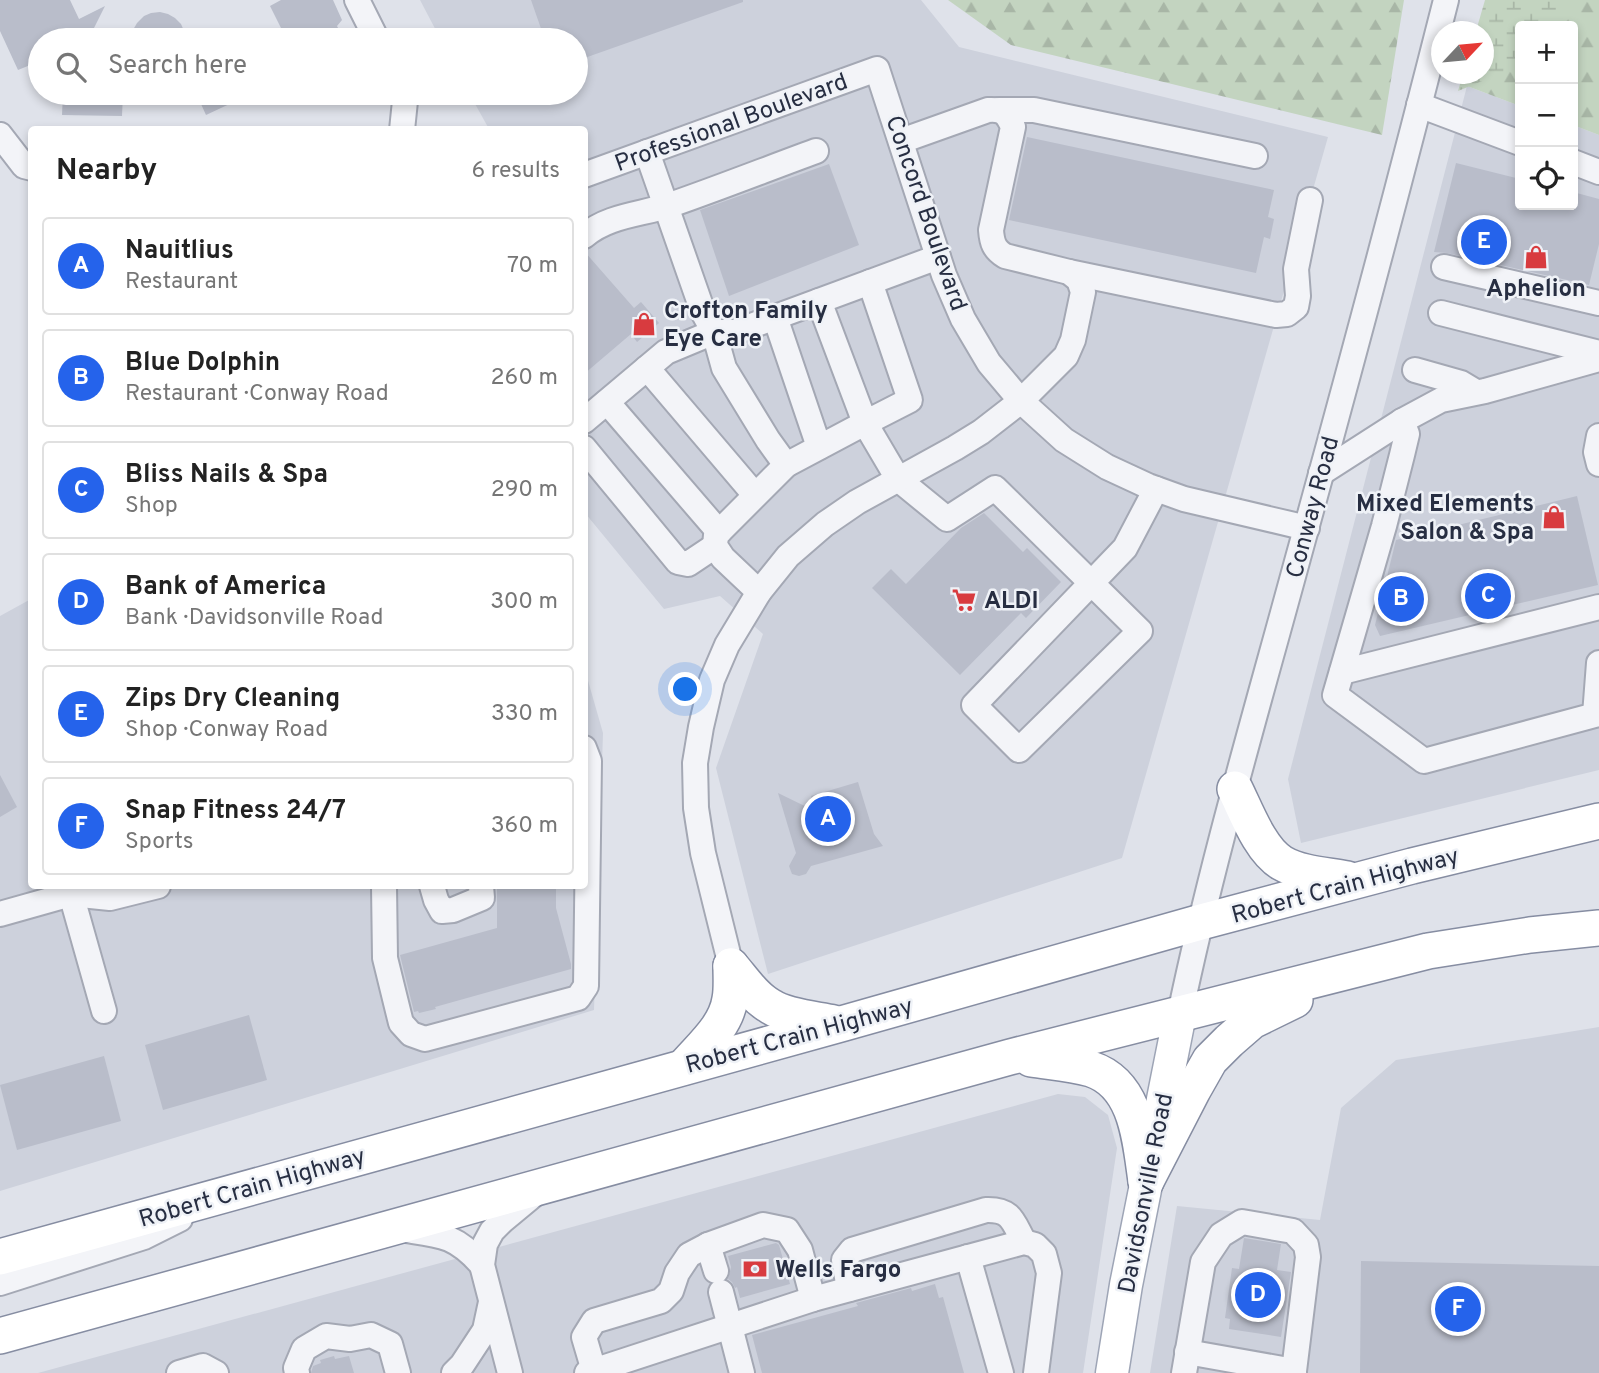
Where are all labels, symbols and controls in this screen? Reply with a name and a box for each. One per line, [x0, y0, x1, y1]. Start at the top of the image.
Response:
north arrow [1431, 21, 1494, 84]
map controls [1515, 21, 1578, 210]
button: + [1515, 21, 1578, 84]
search box [28, 28, 588, 105]
icon: search [52, 48, 90, 86]
text: Search here [108, 50, 247, 83]
street label: Professional Boulevard [611, 68, 852, 180]
button: − [1515, 84, 1578, 147]
street label: Concord Boulevard [878, 112, 973, 315]
button: locate [1515, 147, 1578, 210]
text: Nearby [56, 153, 157, 190]
text: 6 results [472, 157, 560, 186]
pin: E [1461, 216, 1507, 268]
text: Nauitlius [125, 235, 234, 268]
shop icon: Aphelion [1522, 243, 1550, 271]
text: A [73, 252, 89, 281]
text: 70 m [507, 252, 558, 281]
text: Restaurant [125, 268, 238, 297]
place label: Aphelion [1486, 275, 1586, 305]
place label: Crofton Family Eye Care [664, 297, 828, 355]
shop icon: Crofton Family Eye Care [630, 310, 658, 338]
text: Blue Dolphin [125, 347, 280, 380]
text: B [73, 364, 89, 393]
text: 260 m [491, 364, 558, 393]
text: Restaurant · Conway Road [125, 380, 389, 409]
street label: Conway Road [1281, 433, 1347, 582]
text: Bliss Nails & Spa [125, 459, 328, 492]
text: C [74, 476, 88, 505]
text: 290 m [491, 476, 558, 505]
place label: Mixed Elements Salon & Spa [1356, 490, 1534, 548]
text: Shop [125, 492, 178, 521]
shop icon: Mixed Elements Salon & Spa [1540, 503, 1568, 531]
pin: C [1465, 570, 1511, 622]
text: Bank of America [125, 571, 326, 604]
pin: B [1378, 573, 1424, 625]
supermarket icon: ALDI [950, 586, 978, 614]
place label: ALDI [984, 587, 1039, 617]
text: D [73, 588, 89, 617]
text: 300 m [490, 588, 558, 617]
text: Bank · Davidsonville Road [125, 604, 383, 633]
your location [668, 672, 702, 706]
text: Zips Dry Cleaning [125, 683, 340, 716]
text: E [74, 700, 88, 729]
text: 330 m [491, 700, 558, 729]
text: Shop · Conway Road [125, 716, 328, 745]
pin: A [805, 793, 851, 845]
text: Snap Fitness 24/7 [125, 795, 346, 828]
text: F [74, 812, 88, 841]
text: 360 m [491, 812, 558, 841]
text: Sports [125, 828, 193, 857]
street label: Robert Crain Highway [1228, 842, 1463, 932]
street label: Robert Crain Highway [682, 992, 917, 1082]
street label: Davidsonville Road [1113, 1091, 1181, 1296]
street label: Robert Crain Highway [136, 1142, 369, 1236]
bank icon: Wells Fargo [741, 1255, 769, 1283]
place label: Wells Fargo [775, 1256, 901, 1286]
pin: D [1235, 1269, 1281, 1321]
pin: F [1435, 1283, 1481, 1335]

